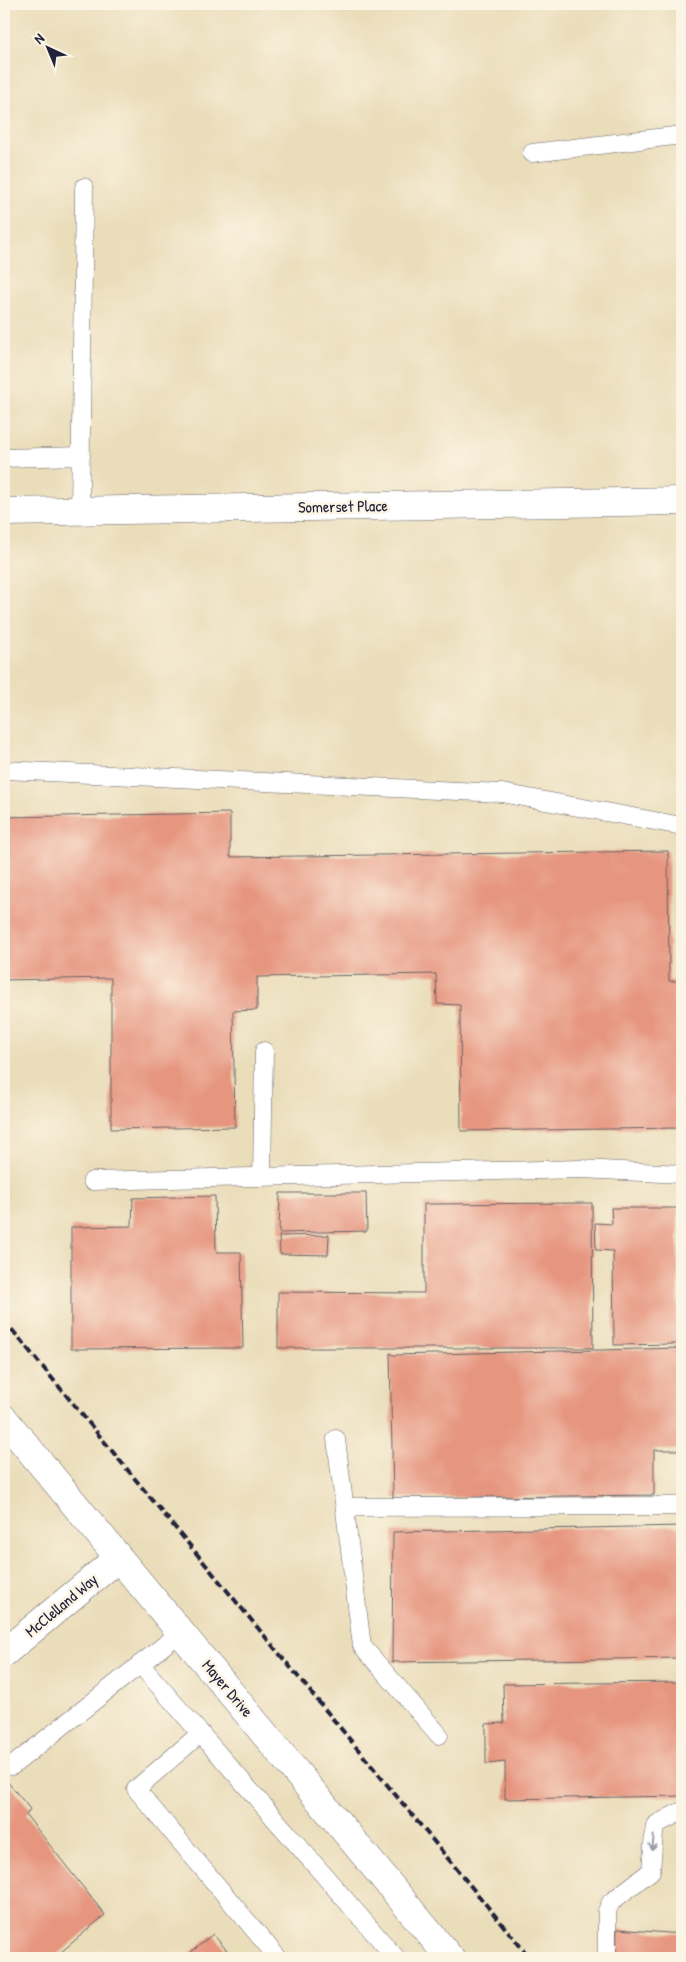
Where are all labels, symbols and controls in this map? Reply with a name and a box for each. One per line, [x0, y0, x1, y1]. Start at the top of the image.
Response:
north arrow [22, 22, 72, 72]
text: N [29, 28, 48, 48]
street label: Somerset Place [298, 494, 389, 518]
street label: McClelland Way [20, 1568, 102, 1642]
street label: Mayer Drive [197, 1655, 259, 1722]
one-way arrow [649, 1835, 658, 1851]

